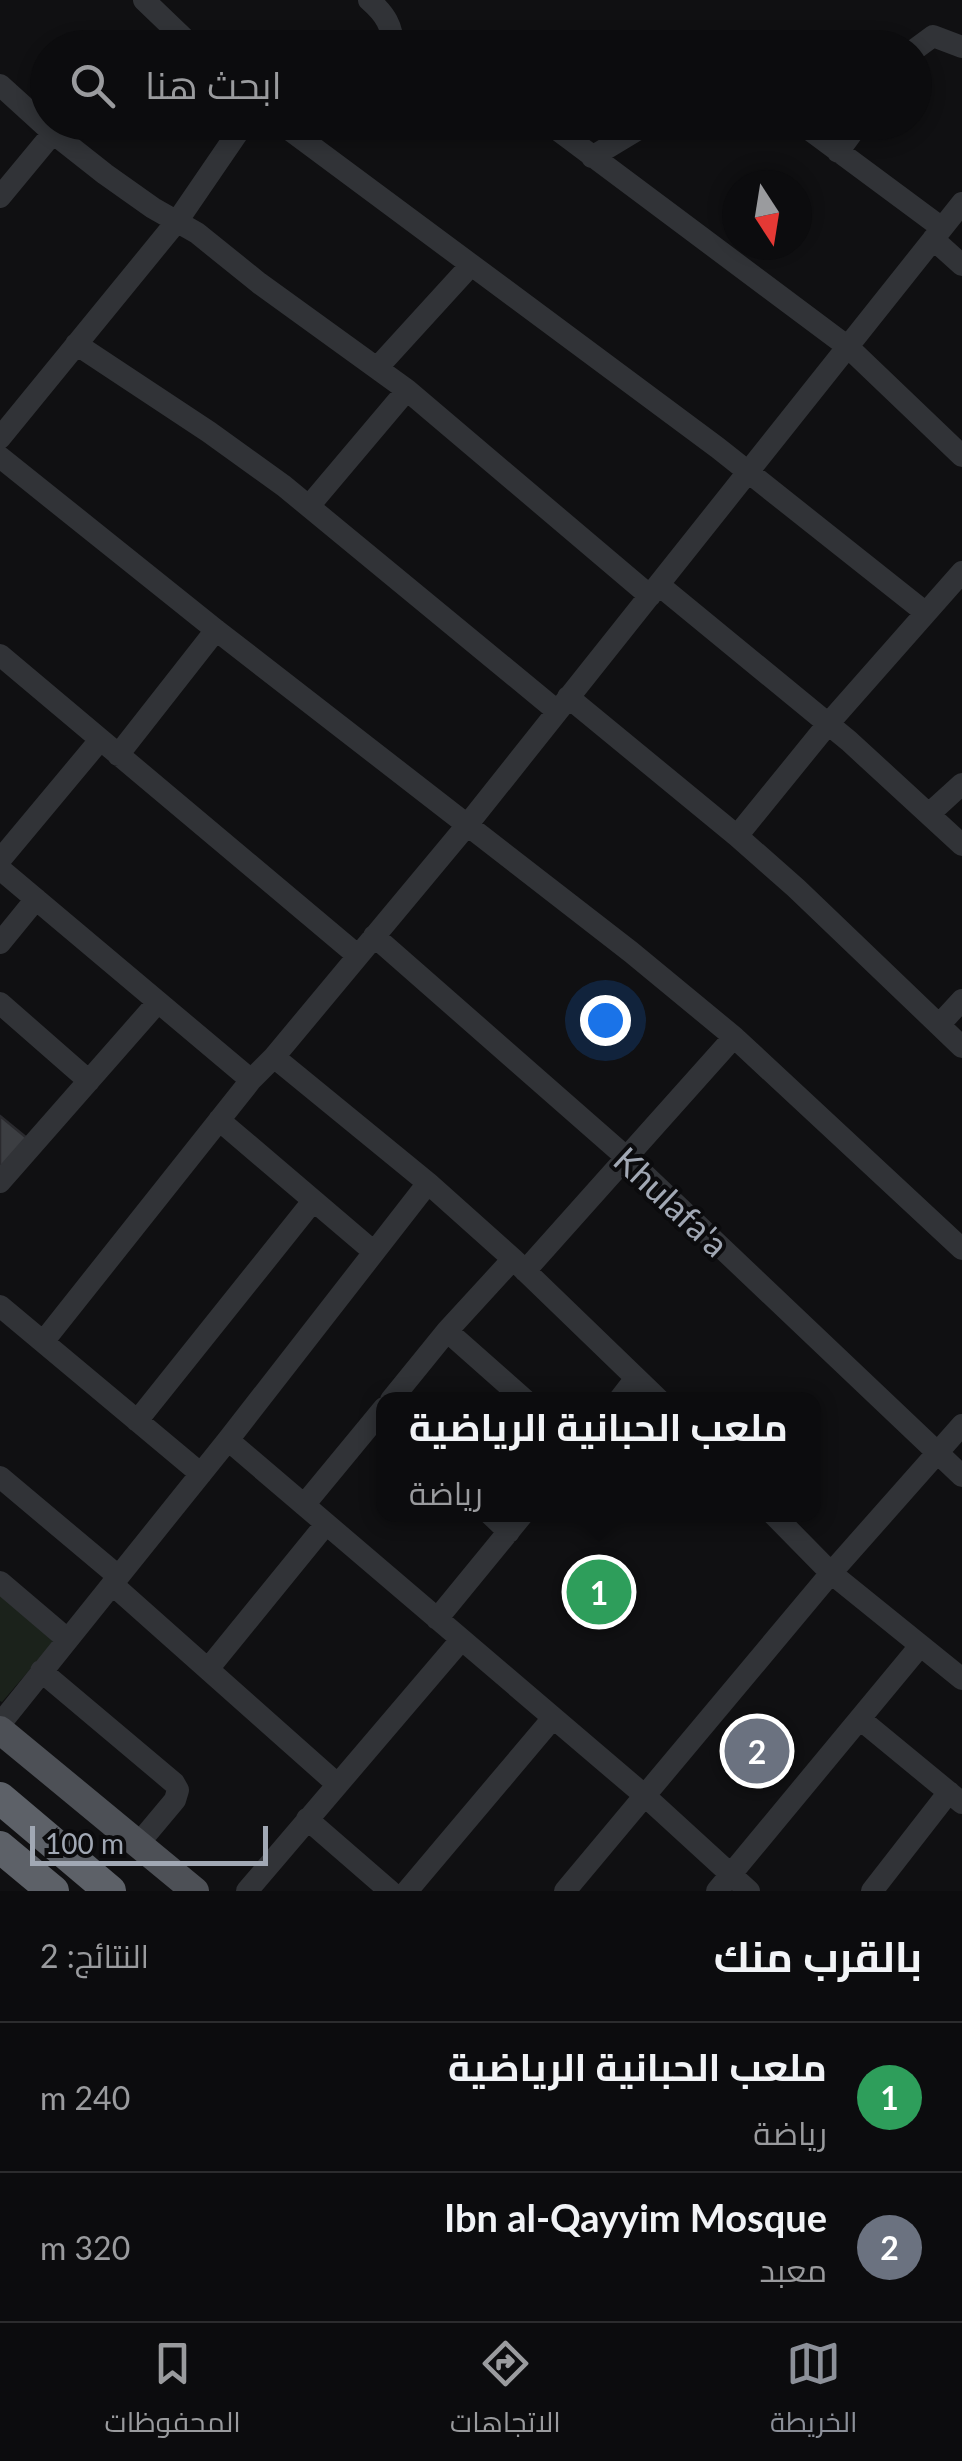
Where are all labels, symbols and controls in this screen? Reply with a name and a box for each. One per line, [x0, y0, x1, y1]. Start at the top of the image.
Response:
search box [30, 30, 932, 140]
icon: search [65, 58, 120, 113]
text: ابحث هنا [145, 61, 282, 107]
north arrow [722, 170, 812, 260]
your location [580, 995, 631, 1046]
street label: Khulafa'a [606, 1138, 738, 1264]
popup [376, 1392, 821, 1522]
text: ملعب الحبانية الرياضية [409, 1403, 788, 1449]
text: رياضة [409, 1473, 483, 1512]
pin: 1 [566, 1554, 632, 1630]
pin: 2 [724, 1714, 790, 1788]
scale bar [30, 1821, 268, 1866]
text: 100 m [45, 1826, 124, 1860]
text: بالقرب منك [714, 1931, 922, 1981]
text: النتائج: 2 [40, 1936, 149, 1975]
text: ملعب الحبانية الرياضية [448, 2043, 827, 2089]
text: 240 m [40, 2078, 130, 2117]
text: 1 [880, 2078, 899, 2117]
text: رياضة [753, 2113, 827, 2152]
text: Ibn al-Qayyim Mosque [444, 2194, 827, 2240]
text: 320 m [40, 2228, 130, 2267]
text: 2 [880, 2228, 899, 2267]
text: معبد [760, 2250, 827, 2289]
tab: المحفوظات [105, 2336, 241, 2448]
tab: الاتجاهات [450, 2336, 561, 2448]
tab: الخريطة [770, 2336, 857, 2448]

